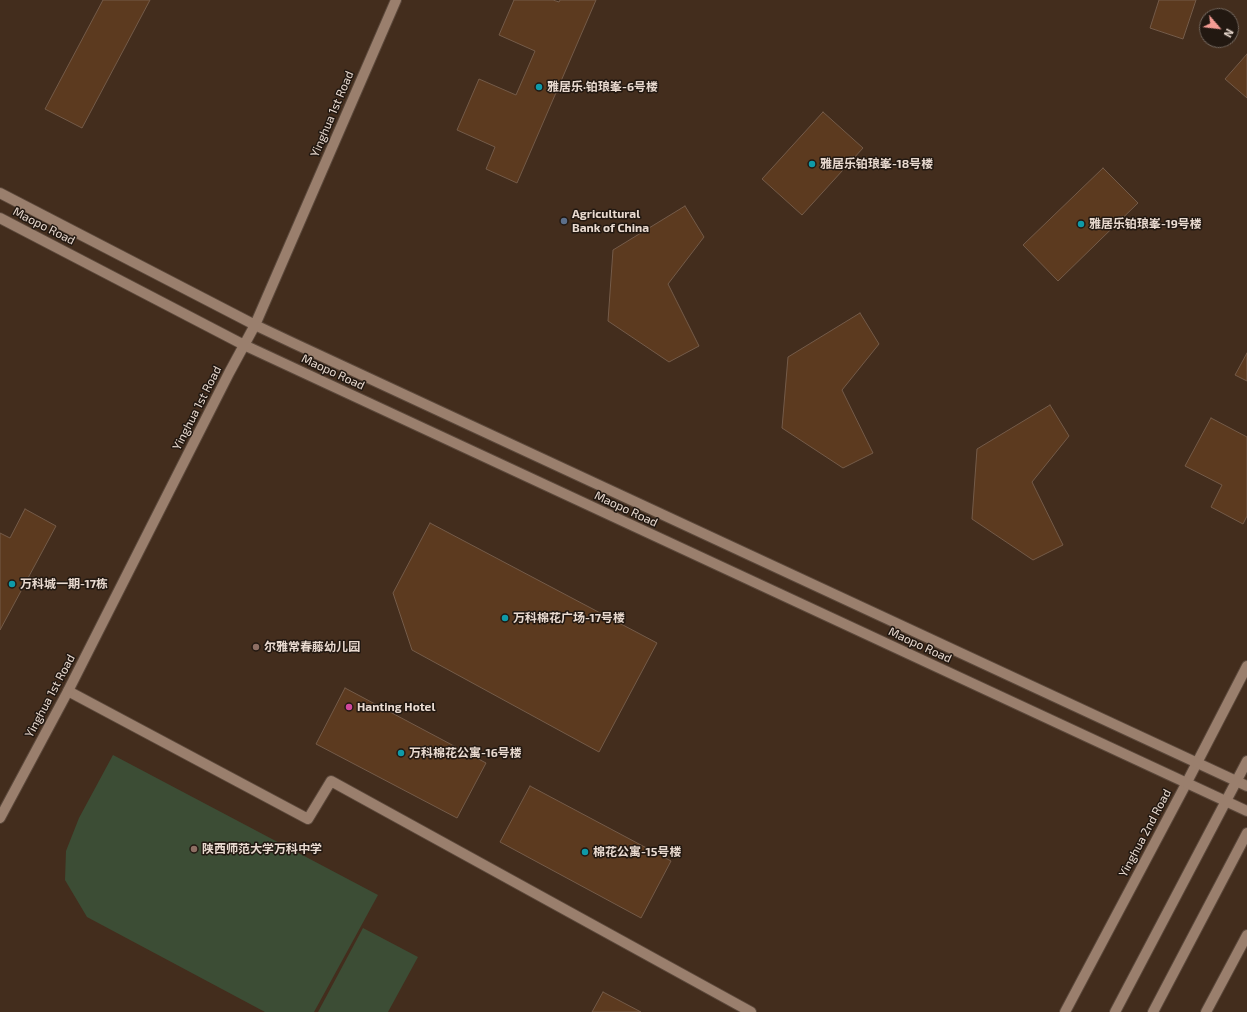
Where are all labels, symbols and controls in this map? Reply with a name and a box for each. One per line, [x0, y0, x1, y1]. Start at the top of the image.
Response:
north arrow [1199, 8, 1239, 48]
text: N [1222, 27, 1237, 40]
street label: Yinghua 1st Road [307, 69, 357, 159]
place label: 雅居乐·铂琅峯-6号楼 [547, 80, 658, 94]
marker: 雅居乐·铂琅峯-6号楼 [534, 82, 544, 92]
place label: 雅居乐铂琅峯-18号楼 [820, 157, 933, 171]
marker: 雅居乐铂琅峯-18号楼 [807, 159, 817, 169]
street label: Maopo Road [10, 204, 78, 248]
place label: Agricultural Bank of China [572, 207, 649, 235]
marker: Agricultural Bank of China [559, 216, 569, 226]
place label: 雅居乐铂琅峯-19号楼 [1089, 217, 1202, 231]
marker: 雅居乐铂琅峯-19号楼 [1076, 219, 1086, 229]
street label: Maopo Road [299, 351, 367, 393]
street label: Yinghua 1st Road [170, 364, 224, 452]
street label: Maopo Road [592, 488, 660, 530]
place label: 万科城一期-17栋 [20, 577, 108, 591]
marker: 万科城一期-17栋 [7, 579, 17, 589]
place label: 万科棉花广场-17号楼 [513, 611, 625, 625]
marker: 万科棉花广场-17号楼 [500, 613, 510, 623]
street label: Maopo Road [886, 624, 954, 666]
place label: 尔雅常春藤幼儿园 [264, 640, 360, 654]
marker: 尔雅常春藤幼儿园 [251, 642, 261, 652]
street label: Yinghua 1st Road [22, 652, 78, 740]
place label: Hanting Hotel [357, 700, 435, 714]
marker: Hanting Hotel [344, 702, 354, 712]
place label: 万科棉花公寓-16号楼 [409, 746, 522, 760]
marker: 万科棉花公寓-16号楼 [396, 748, 406, 758]
street label: Yinghua 2nd Road [1116, 787, 1174, 879]
place label: 陕西师范大学万科中学 [202, 842, 322, 856]
marker: 陕西师范大学万科中学 [189, 844, 199, 854]
place label: 棉花公寓-15号楼 [593, 845, 681, 859]
marker: 棉花公寓-15号楼 [580, 847, 590, 857]

